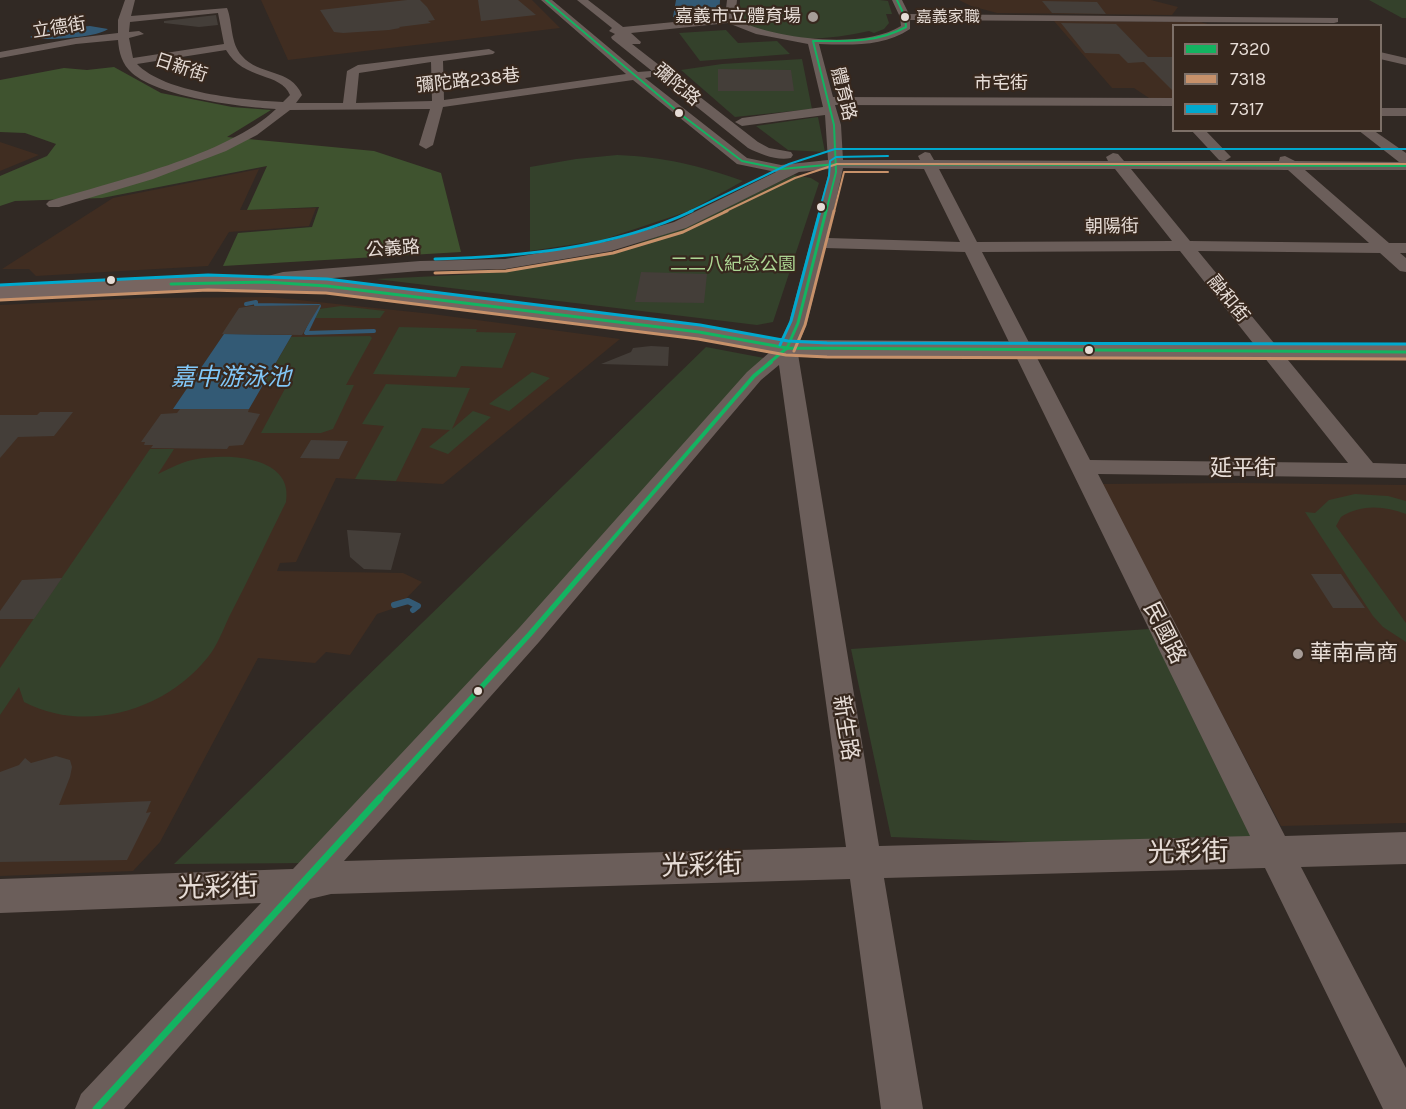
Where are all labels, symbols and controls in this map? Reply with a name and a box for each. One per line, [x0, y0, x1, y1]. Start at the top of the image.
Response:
place label: 嘉義市立體育場 [675, 6, 801, 28]
place label: 嘉義家職 [916, 7, 980, 27]
marker: 嘉義市立體育場 [806, 10, 820, 24]
marker: 嘉義家職 [899, 11, 911, 23]
street label: 立德街 [31, 13, 87, 43]
legend [1172, 24, 1382, 132]
text: 7320 [1230, 38, 1270, 60]
street label: 日新街 [152, 49, 210, 87]
street label: 彌陀路 [649, 59, 705, 111]
street label: 彌陀路238巷 [415, 65, 521, 97]
street label: 體育路 [826, 65, 860, 123]
text: 7318 [1230, 68, 1266, 90]
street label: 市宅街 [974, 73, 1028, 95]
text: 7317 [1230, 98, 1263, 120]
unlabelled marker [673, 107, 685, 119]
unlabelled marker [815, 201, 827, 213]
street label: 朝陽街 [1085, 216, 1139, 238]
street label: 公義路 [365, 236, 421, 262]
park label: 二二八紀念公園 [670, 254, 796, 276]
street label: 融和街 [1203, 271, 1253, 327]
unlabelled marker [105, 274, 117, 286]
unlabelled marker [1083, 344, 1095, 356]
water label: 嘉中游泳池 [171, 364, 291, 392]
street label: 延平街 [1210, 456, 1276, 482]
street label: 民國路 [1137, 598, 1191, 668]
place label: 華南高商 [1310, 641, 1398, 667]
marker: 華南高商 [1291, 647, 1305, 661]
unlabelled marker [472, 685, 484, 697]
street label: 新生路 [827, 693, 863, 763]
street label: 光彩街 [1147, 836, 1229, 870]
street label: 光彩街 [661, 848, 743, 884]
street label: 光彩街 [177, 870, 259, 906]

